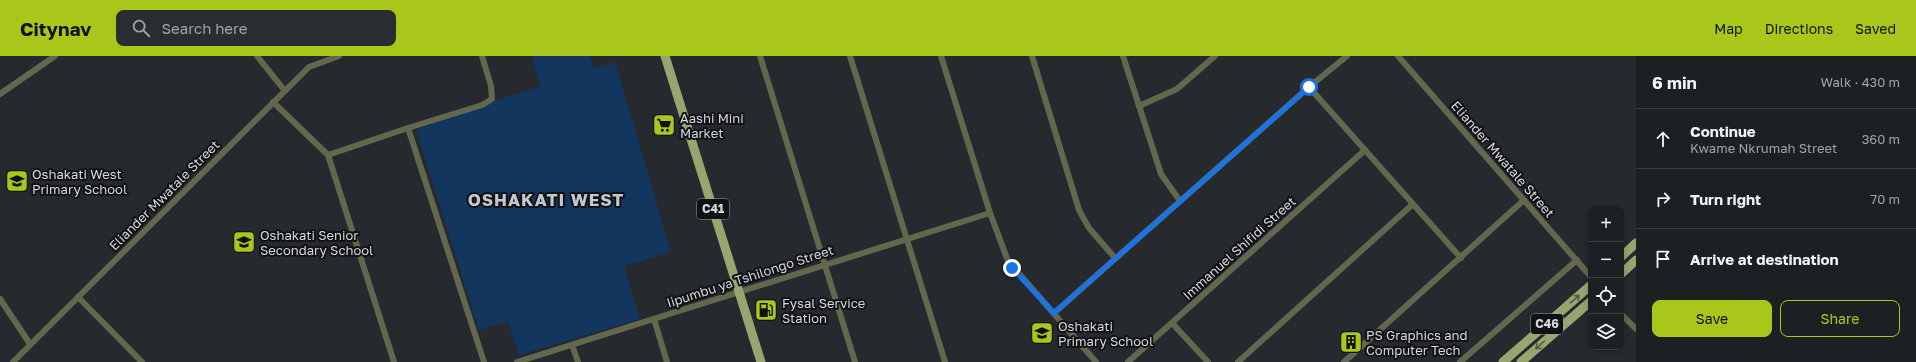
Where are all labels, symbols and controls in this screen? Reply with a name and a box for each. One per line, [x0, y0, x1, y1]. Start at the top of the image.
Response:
search box [116, 10, 396, 46]
text: Citynav [20, 17, 92, 40]
icon: search [130, 17, 152, 39]
text: Search here [162, 19, 247, 37]
text: Map [1714, 20, 1743, 37]
text: Directions [1765, 20, 1833, 37]
text: Saved [1855, 20, 1896, 37]
text: 6 min [1652, 72, 1697, 93]
text: Walk · 430 m [1820, 74, 1900, 90]
route start [1300, 78, 1318, 96]
street label: Eliander Mwatale Street [1448, 97, 1558, 221]
place label: Aashi Mini Market [680, 110, 744, 141]
supermarket icon: Aashi Mini Market [651, 112, 677, 138]
text: Continue [1690, 122, 1756, 140]
icon: ahead [1652, 128, 1674, 150]
text: 360 m [1862, 131, 1900, 147]
street label: Eliander Mwatale Street [106, 137, 222, 253]
text: Kwame Nkrumah Street [1690, 140, 1837, 156]
place label: Oshakati West Primary School [32, 166, 127, 197]
school or university icon: Oshakati West Primary School [4, 168, 30, 194]
icon: right [1652, 188, 1674, 210]
district label: OSHAKATI WEST [468, 189, 624, 210]
text: Turn right [1690, 190, 1761, 208]
text: 70 m [1870, 191, 1900, 207]
street label: Immanuel Shifidi Street [1179, 193, 1299, 303]
road number: C41 [697, 199, 729, 219]
map controls [1588, 206, 1624, 350]
button: + [1588, 206, 1624, 242]
place label: Oshakati Senior Secondary School [260, 227, 373, 258]
school or university icon: Oshakati Senior Secondary School [231, 229, 257, 255]
street label: Iipumbu ya Tshilongo Street [665, 241, 835, 311]
button: − [1588, 242, 1624, 278]
icon: arrive [1652, 248, 1674, 270]
text: Arrive at destination [1690, 250, 1839, 268]
route end [1003, 259, 1021, 277]
button: locate [1588, 278, 1624, 314]
place label: Fysal Service Station [782, 295, 865, 326]
one-way arrow [1570, 295, 1580, 304]
fuel station icon: Fysal Service Station [753, 297, 779, 323]
button: Save [1652, 300, 1772, 337]
button: Share [1780, 300, 1900, 337]
road number: C46 [1531, 314, 1563, 334]
button: layers [1588, 314, 1624, 350]
place label: Oshakati Primary School [1058, 318, 1153, 349]
school or university icon: Oshakati Primary School [1029, 320, 1055, 346]
place label: PS Graphics and Computer Tech [1366, 327, 1468, 358]
building icon: PS Graphics and Computer Tech [1338, 329, 1364, 355]
one-way arrow [1535, 341, 1546, 350]

